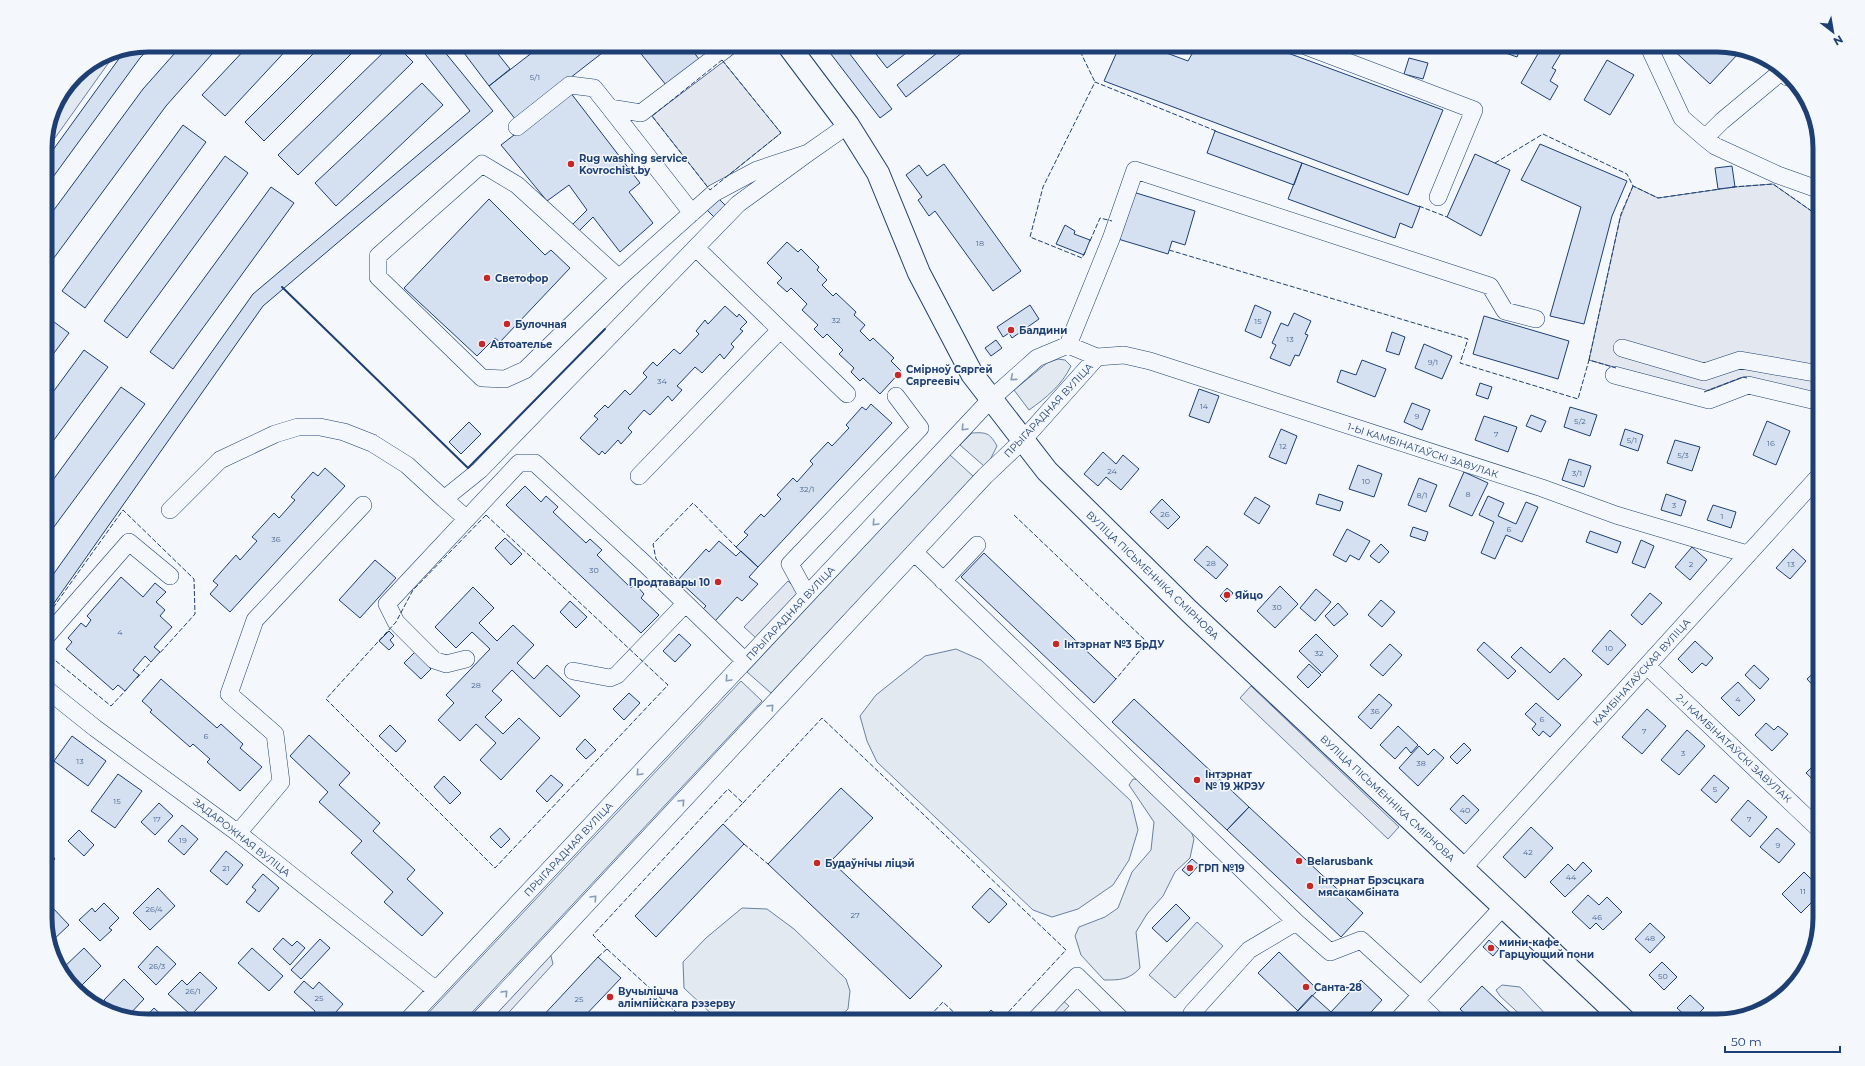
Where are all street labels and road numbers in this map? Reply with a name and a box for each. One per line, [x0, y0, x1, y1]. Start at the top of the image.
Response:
street label: ПРЫГАРАДНАЯ ВУЛІЦА [1001, 360, 1096, 460]
street label: 1-Ы КАМБІНАТАЎСКІ ЗАВУЛАК [1346, 420, 1500, 481]
street label: ВУЛІЦА ПІСЬМЕННІКА СМІРНОВА [1083, 508, 1222, 643]
street label: ПРЫГАРАДНАЯ ВУЛІЦА [743, 563, 838, 663]
street label: КАМБІНАТАЎСКАЯ ВУЛІЦА [1590, 615, 1693, 729]
street label: 2-І КАМБІНАТАЎСКІ ЗАВУЛАК [1673, 691, 1794, 805]
street label: ВУЛІЦА ПІСЬМЕННІКА СМІРНОВА [1317, 732, 1458, 865]
street label: ЗАДАРОЖНАЯ ВУЛІЦА [190, 795, 293, 880]
street label: ПРЫГАРАДНАЯ ВУЛІЦА [521, 799, 616, 899]

